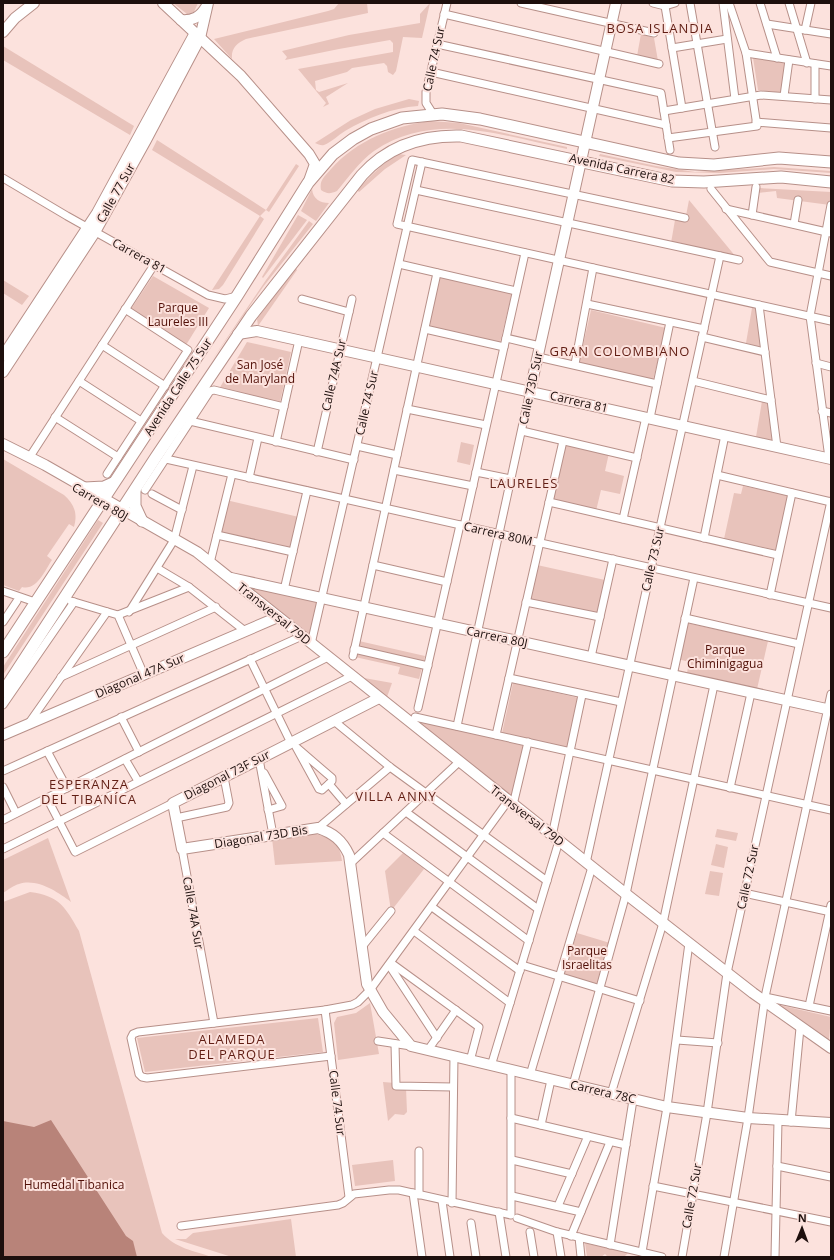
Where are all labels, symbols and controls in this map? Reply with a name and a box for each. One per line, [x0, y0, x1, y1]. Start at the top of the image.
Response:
district label: BOSA ISLANDIA [606, 19, 714, 37]
street label: Calle 74 Sur [418, 25, 449, 93]
street label: Avenida Carrera 82 [568, 149, 676, 188]
street label: Calle 77 Sur [92, 160, 139, 226]
street label: Carrera 81 [109, 234, 169, 277]
park label: Parque Laureles III [148, 299, 208, 330]
street label: Avenida Calle 75 Sur [139, 334, 216, 439]
street label: Calle 74A Sur [317, 337, 350, 413]
district label: GRAN COLOMBIANO [550, 342, 690, 360]
street label: Calle 73D Sur [514, 350, 547, 426]
park label: San José de Maryland [225, 356, 295, 387]
street label: Calle 74 Sur [351, 369, 382, 437]
street label: Carrera 81 [548, 387, 610, 416]
district label: LAURELES [490, 474, 558, 492]
street label: Carrera 80J [69, 479, 132, 525]
street label: Carrera 80M [462, 517, 534, 550]
street label: Calle 73 Sur [637, 525, 668, 593]
street label: Transversal 79D [234, 579, 315, 648]
street label: Carrera 80J [465, 622, 529, 651]
park label: Parque Chiminigagua [687, 641, 763, 672]
street label: Diagonal 47A Sur [92, 649, 187, 702]
street label: Diagonal 73F Sur [181, 746, 273, 804]
district label: ESPERANZA DEL TIBANÍCA [41, 775, 137, 808]
street label: Transversal 79D [487, 781, 568, 850]
district label: VILLA ANNY [355, 787, 437, 805]
street label: Diagonal 73D Bis [213, 821, 309, 852]
street label: Calle 72 Sur [732, 843, 763, 911]
street label: Calle 74A Sur [179, 875, 208, 951]
park label: Parque Israelitas [562, 942, 612, 973]
district label: ALAMEDA DEL PARQUE [188, 1030, 276, 1063]
street label: Calle 74 Sur [325, 1069, 350, 1137]
street label: Carrera 78C [569, 1076, 638, 1107]
street label: Calle 72 Sur [677, 1162, 706, 1230]
park label: Humedal Tibanica [24, 1176, 124, 1193]
north arrow [782, 1208, 822, 1248]
text: N [798, 1210, 807, 1225]

